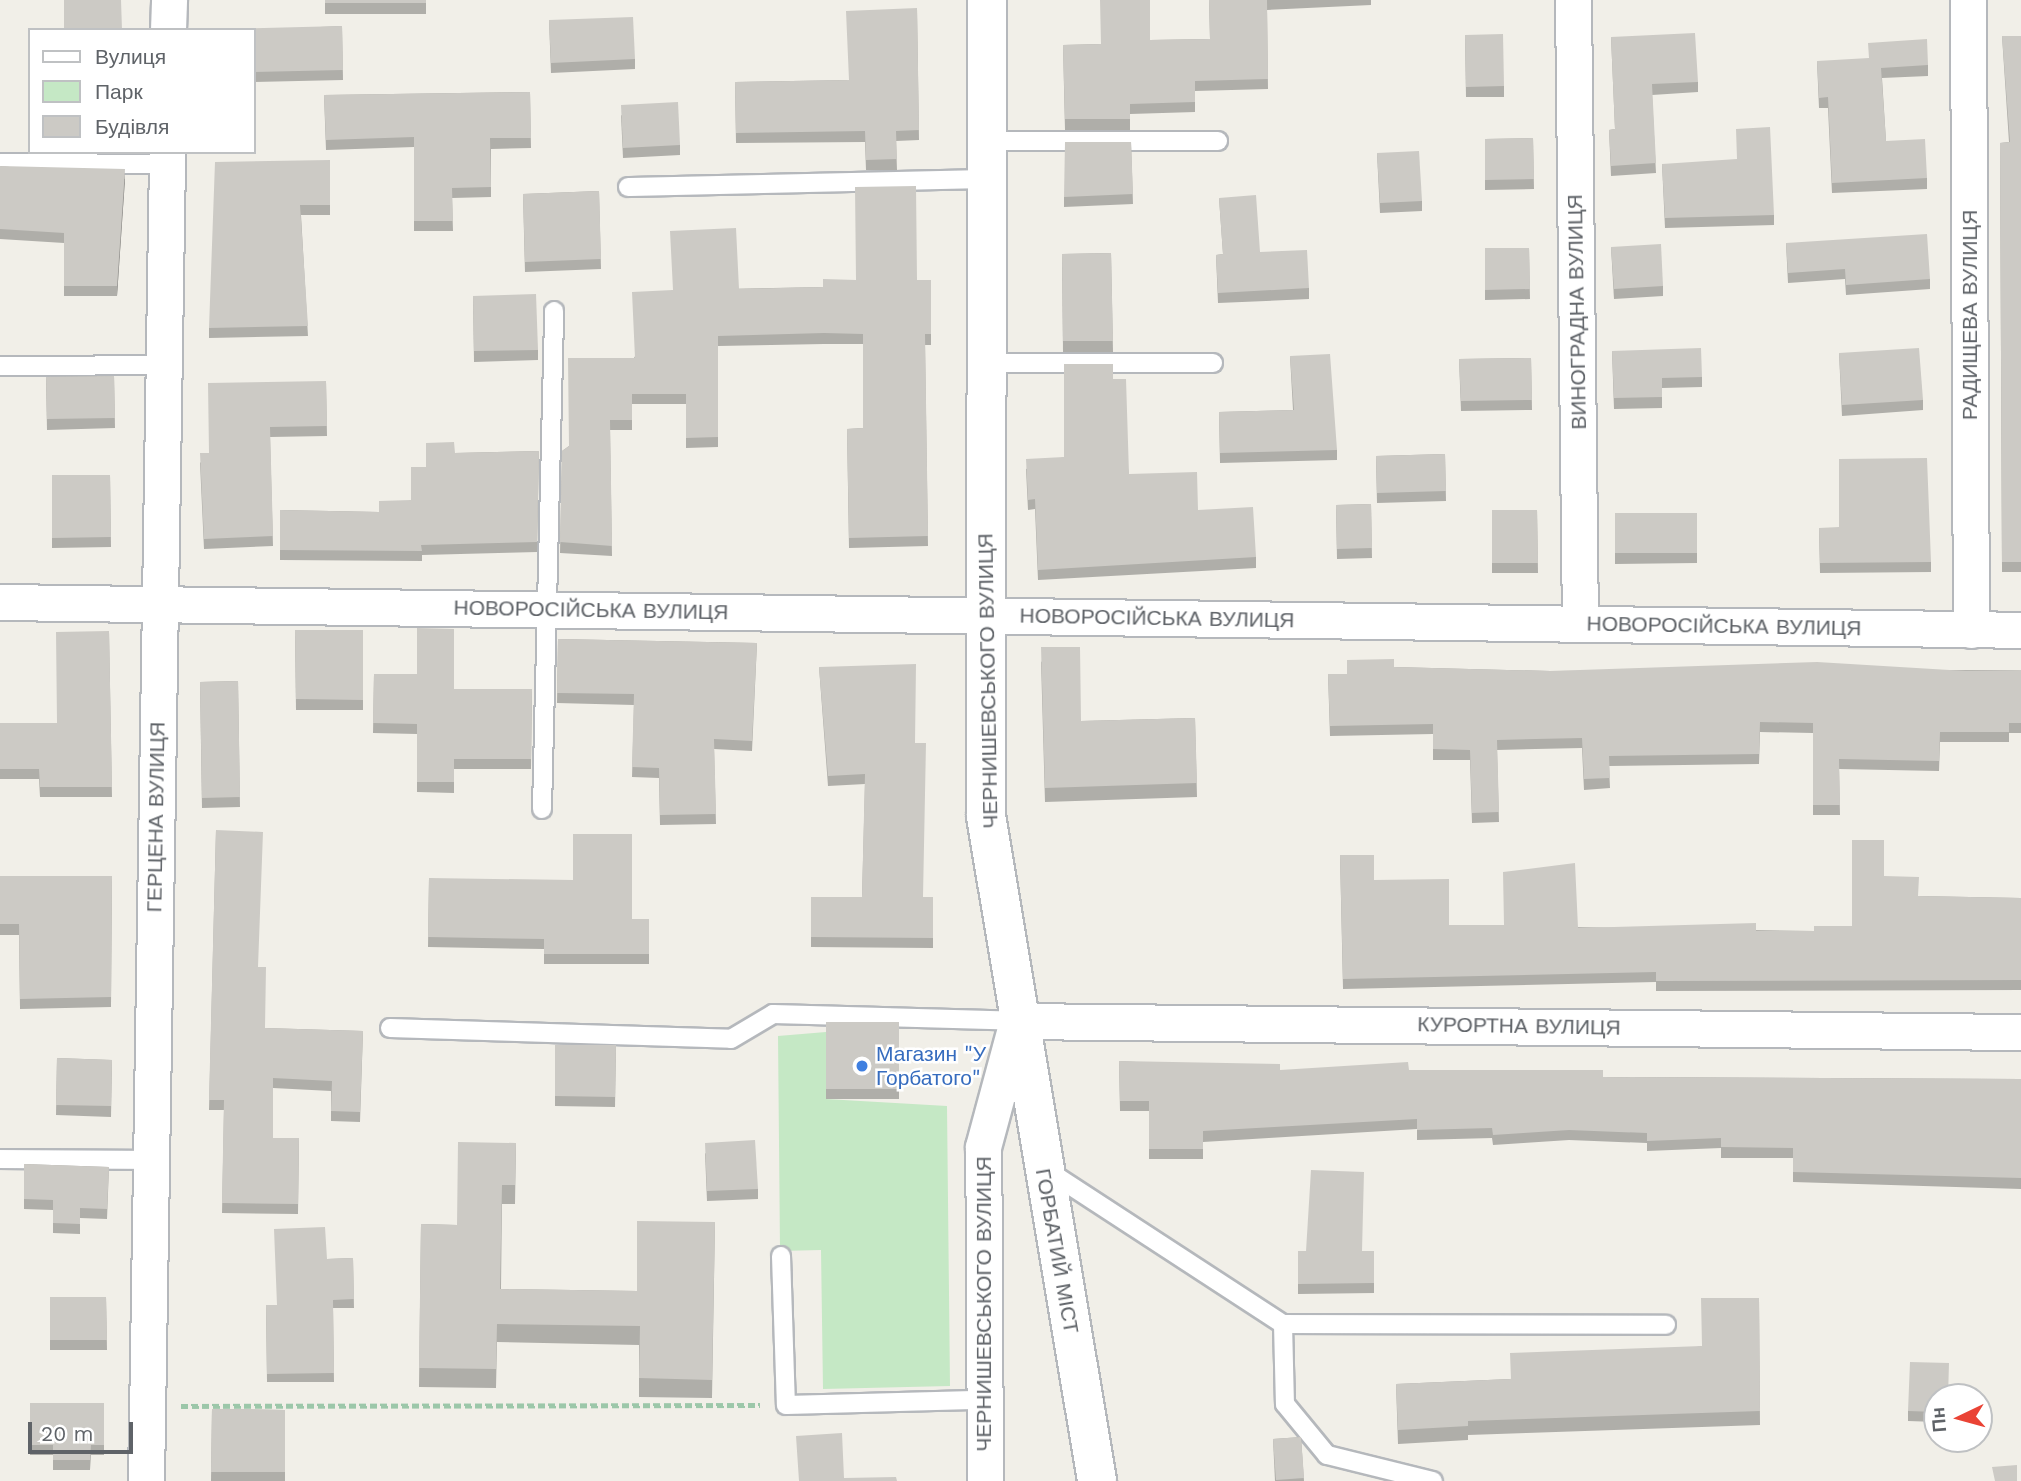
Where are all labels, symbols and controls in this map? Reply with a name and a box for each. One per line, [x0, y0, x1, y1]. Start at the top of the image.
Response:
legend [28, 28, 256, 154]
text: Вулиця [95, 44, 166, 69]
text: Парк [95, 79, 143, 104]
text: Будівля [95, 114, 169, 139]
street label: ВИНОГРАДНА ВУЛИЦЯ [1562, 194, 1592, 430]
street label: РАДИЩЕВА ВУЛИЦЯ [1957, 210, 1983, 420]
street label: ЧЕРНИШЕВСЬКОГО ВУЛИЦЯ [973, 533, 1003, 829]
street label: НОВОРОСІЙСЬКА ВУЛИЦЯ [453, 595, 729, 625]
street label: НОВОРОСІЙСЬКА ВУЛИЦЯ [1019, 603, 1295, 633]
street label: НОВОРОСІЙСЬКА ВУЛИЦЯ [1586, 611, 1862, 641]
street label: ГЕРЦЕНА ВУЛИЦЯ [142, 721, 170, 913]
street label: КУРОРТНА ВУЛИЦЯ [1417, 1012, 1621, 1040]
place label: Магазин "У Горбатого" [876, 1041, 986, 1091]
marker: Магазин "У Горбатого" [854, 1058, 870, 1074]
street label: ЧЕРНИШЕВСЬКОГО ВУЛИЦЯ [971, 1156, 997, 1452]
street label: ГОРБАТИЙ МІСТ [1030, 1167, 1084, 1335]
north arrow [1923, 1383, 1993, 1453]
text: Пн [1926, 1406, 1951, 1433]
scale bar [32, 1408, 136, 1452]
text: 20 m [41, 1421, 93, 1446]

